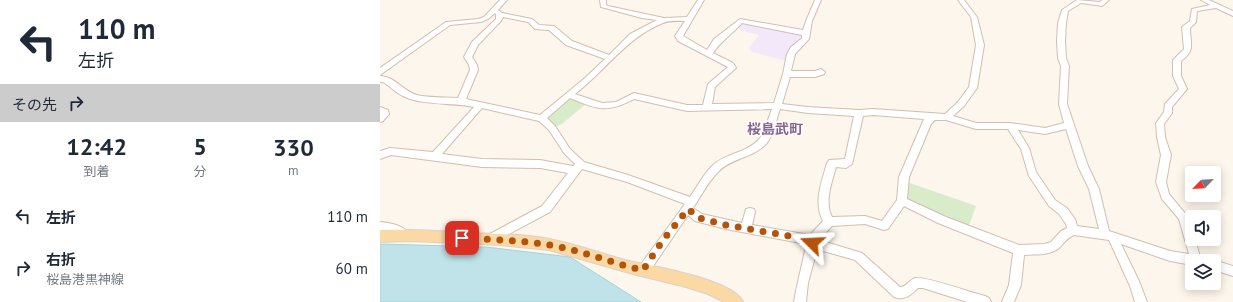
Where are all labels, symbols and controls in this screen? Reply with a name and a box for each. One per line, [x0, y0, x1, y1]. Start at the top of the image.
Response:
text: 110 m [78, 10, 155, 47]
icon: left [12, 16, 64, 68]
text: 左折 [78, 49, 114, 72]
icon: right [65, 92, 87, 114]
text: その先 [12, 95, 57, 114]
district label: 桜島武町 [747, 120, 803, 138]
text: 12:42 [66, 131, 127, 162]
text: 5 [193, 131, 207, 162]
text: 330 [273, 132, 314, 163]
text: m [288, 162, 299, 179]
text: 到着 [84, 163, 110, 180]
text: 分 [194, 163, 207, 180]
north arrow [1185, 166, 1221, 202]
map controls [1185, 166, 1221, 290]
icon: left [12, 205, 34, 227]
text: 110 m [327, 207, 368, 226]
text: 左折 [46, 208, 76, 227]
button: sound [1185, 210, 1221, 246]
pin [445, 221, 479, 255]
position arrow [791, 222, 833, 264]
icon: arrive [451, 227, 473, 249]
text: 右折 [46, 250, 76, 269]
button: layers [1185, 254, 1221, 290]
icon: right [12, 257, 34, 279]
text: 60 m [335, 259, 368, 278]
text: 桜島港黒神線 [46, 271, 124, 288]

